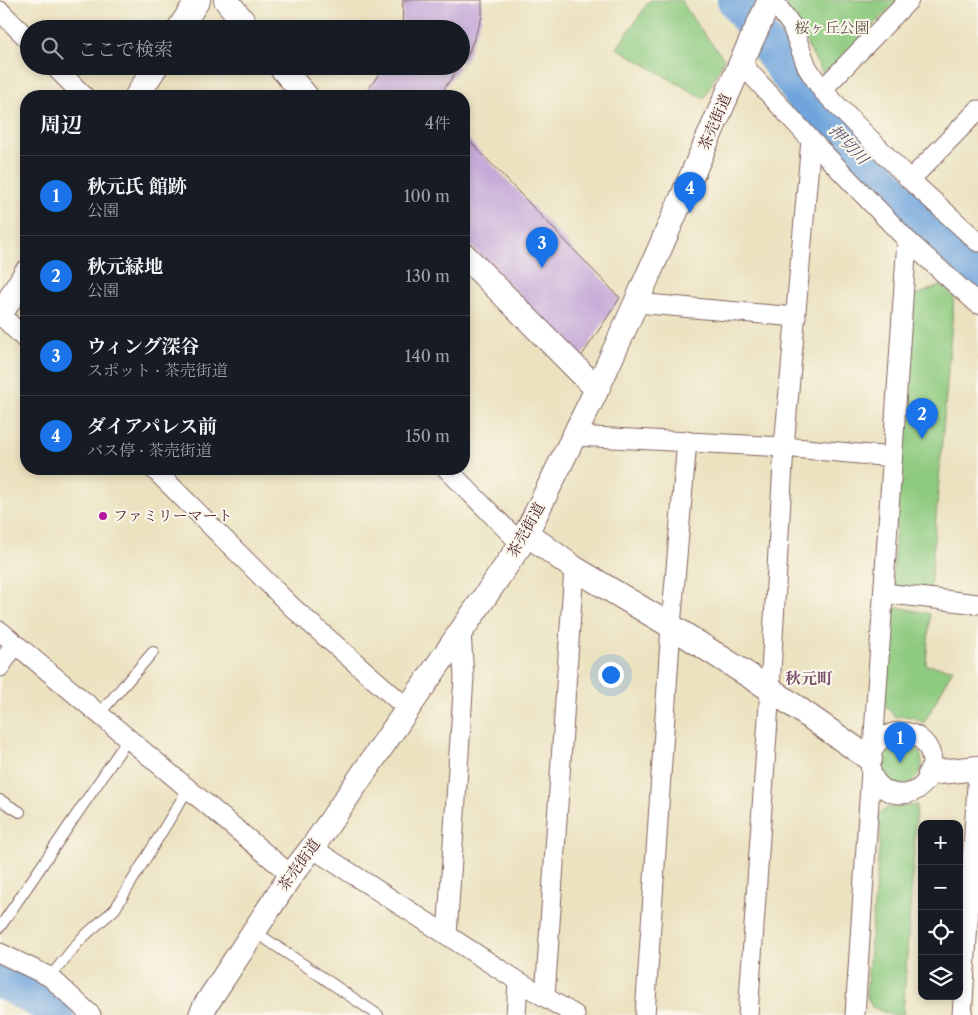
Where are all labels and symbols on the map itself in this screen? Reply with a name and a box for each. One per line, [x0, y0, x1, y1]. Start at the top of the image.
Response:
park label: 桜ヶ丘公園 [794, 18, 870, 37]
street label: 茶売街道 [694, 90, 735, 153]
water label: 押切川 [825, 120, 874, 170]
pin: 4 [674, 172, 706, 213]
pin: 3 [526, 227, 558, 268]
pin: 2 [906, 398, 938, 439]
street label: 茶売街道 [503, 499, 548, 561]
place label: ファミリーマート [113, 506, 233, 525]
marker: ファミリーマート [97, 510, 109, 522]
your location [598, 662, 624, 688]
district label: 秋元町 [785, 668, 833, 688]
pin: 1 [884, 722, 916, 763]
street label: 茶売街道 [273, 835, 324, 895]

